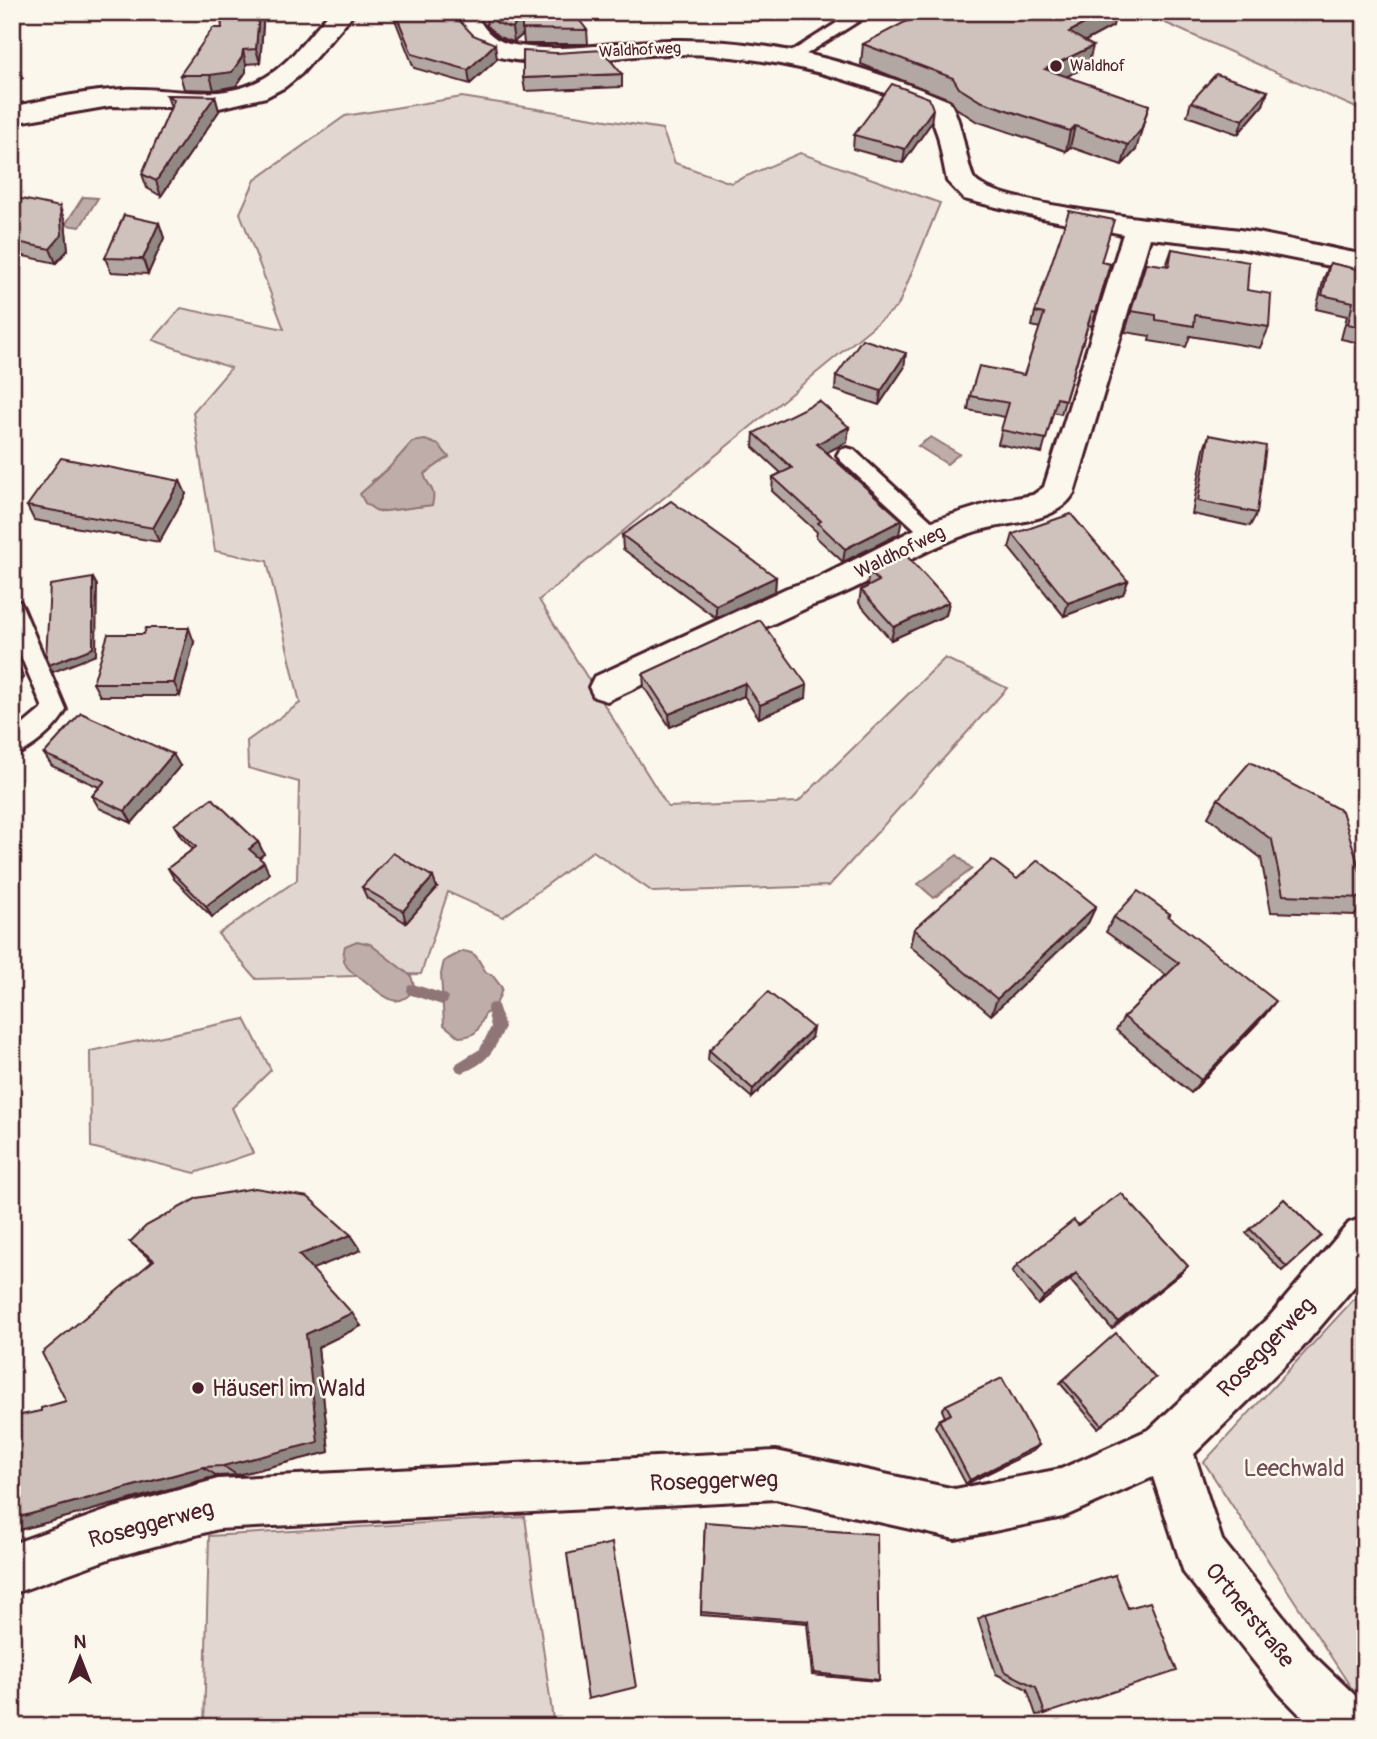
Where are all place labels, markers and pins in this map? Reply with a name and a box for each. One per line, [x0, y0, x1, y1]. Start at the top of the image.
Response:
place label: Waldhof [1070, 56, 1126, 76]
marker: Waldhof [1048, 58, 1064, 74]
place label: Häuserl im Wald [212, 1374, 365, 1403]
marker: Häuserl im Wald [190, 1380, 206, 1396]

